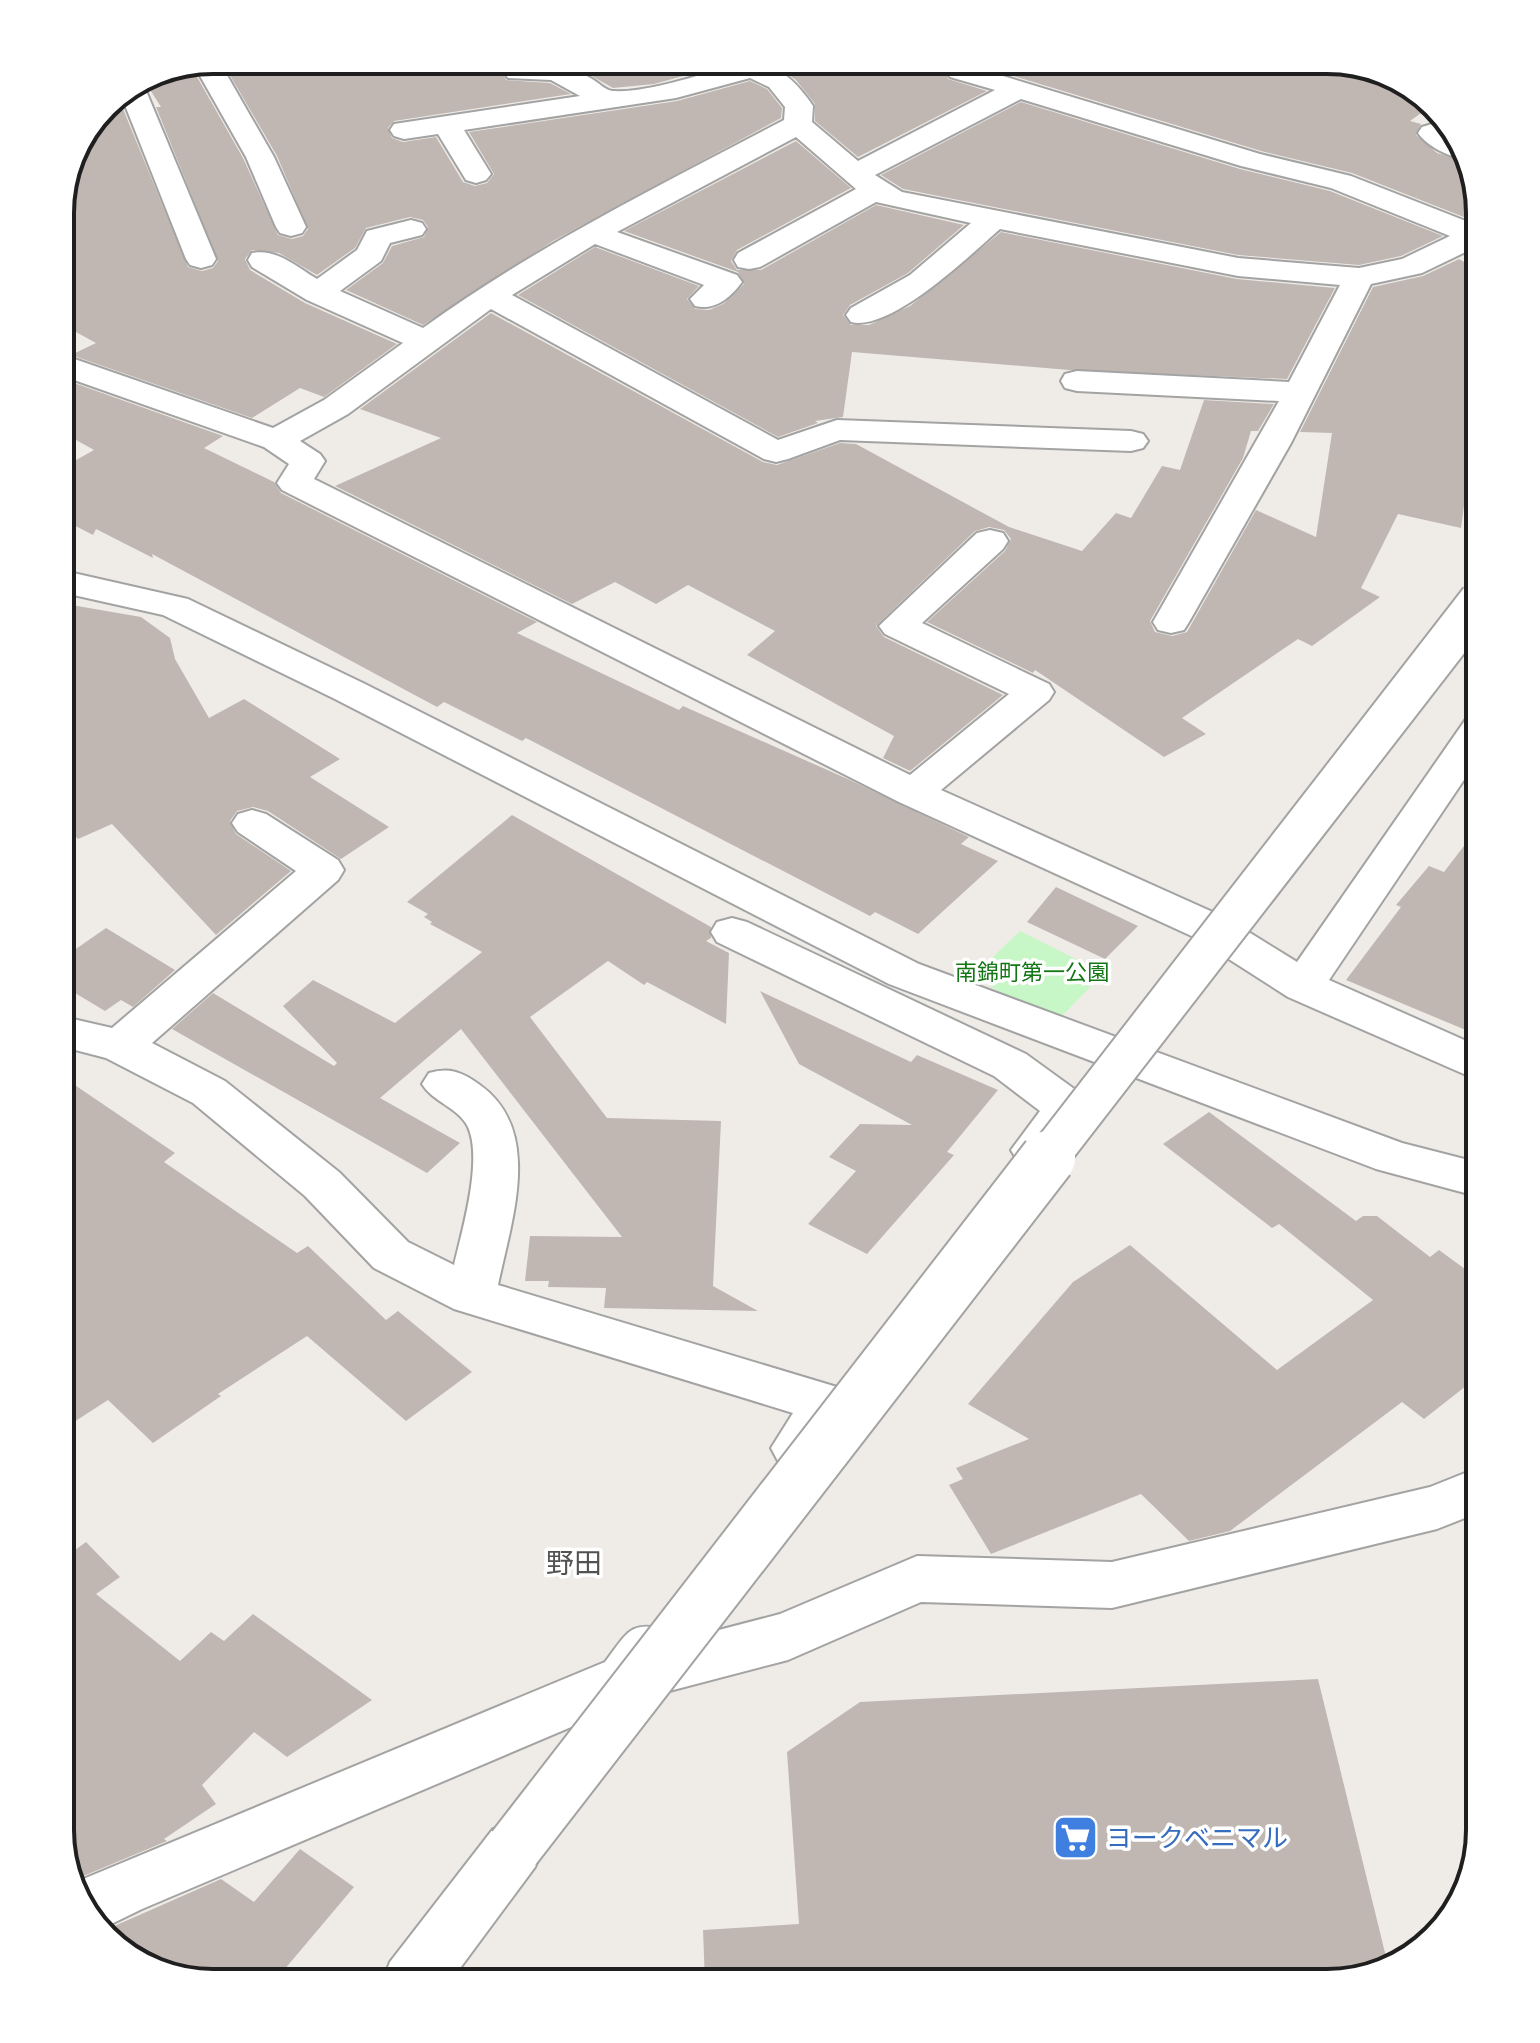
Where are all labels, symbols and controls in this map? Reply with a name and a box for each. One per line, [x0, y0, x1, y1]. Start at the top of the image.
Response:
park label: 南錦町第一公園 [955, 958, 1109, 986]
district label: 野田 [546, 1545, 602, 1581]
supermarket icon: ヨークベニマル [1051, 1814, 1099, 1862]
place label: ヨークベニマル [1106, 1821, 1288, 1855]

